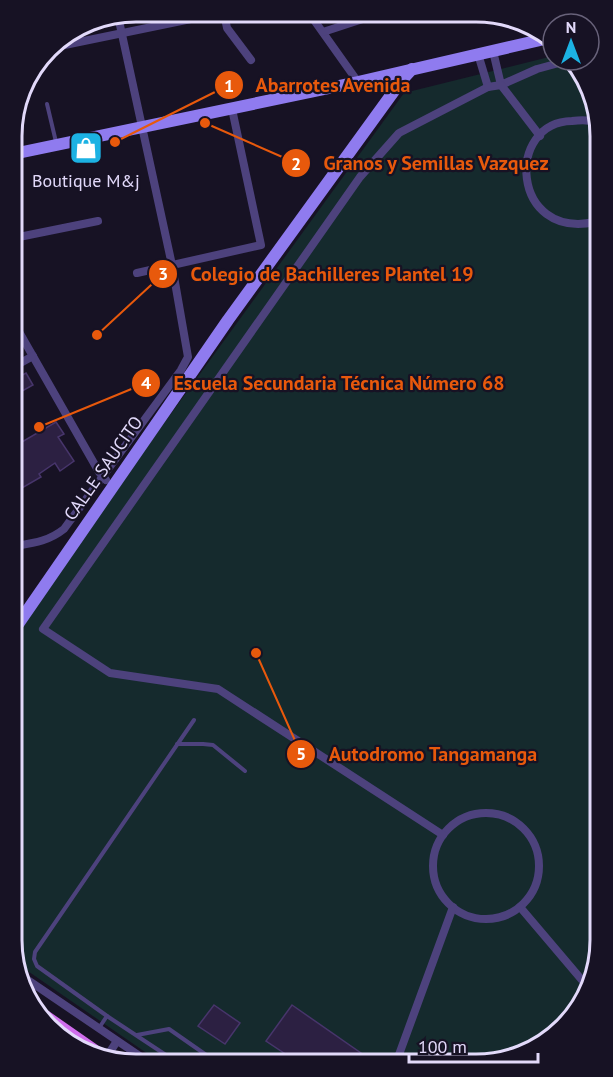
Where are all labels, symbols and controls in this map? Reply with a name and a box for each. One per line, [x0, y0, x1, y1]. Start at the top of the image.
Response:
north arrow [541, 12, 601, 72]
text: N [566, 17, 576, 37]
callout: Abarrotes Avenida [214, 66, 423, 104]
text: Abarrotes Avenida [256, 72, 410, 98]
text: 1 [224, 74, 234, 97]
shop icon: Boutique M&j [68, 130, 104, 166]
callout: Granos y Semillas Vazquez [281, 144, 562, 182]
text: Granos y Semillas Vazquez [323, 150, 549, 176]
text: 2 [291, 152, 301, 175]
place label: Boutique M&j [32, 169, 140, 192]
callout: Colegio de Bachilleres Plantel 19 [148, 255, 485, 293]
text: Colegio de Bachilleres Plantel 19 [190, 261, 474, 287]
text: 3 [158, 262, 168, 285]
callout: Escuela Secundaria Técnica Número 68 [131, 364, 517, 402]
text: Escuela Secundaria Técnica Número 68 [173, 370, 505, 396]
text: 4 [141, 371, 151, 394]
street label: CALLE SAUCITO [59, 411, 147, 525]
callout: Autodromo Tangamanga [286, 735, 549, 773]
text: Autodromo Tangamanga [329, 741, 537, 767]
text: 5 [296, 742, 306, 765]
scale bar [409, 1026, 538, 1064]
text: 100 m [418, 1035, 467, 1058]

